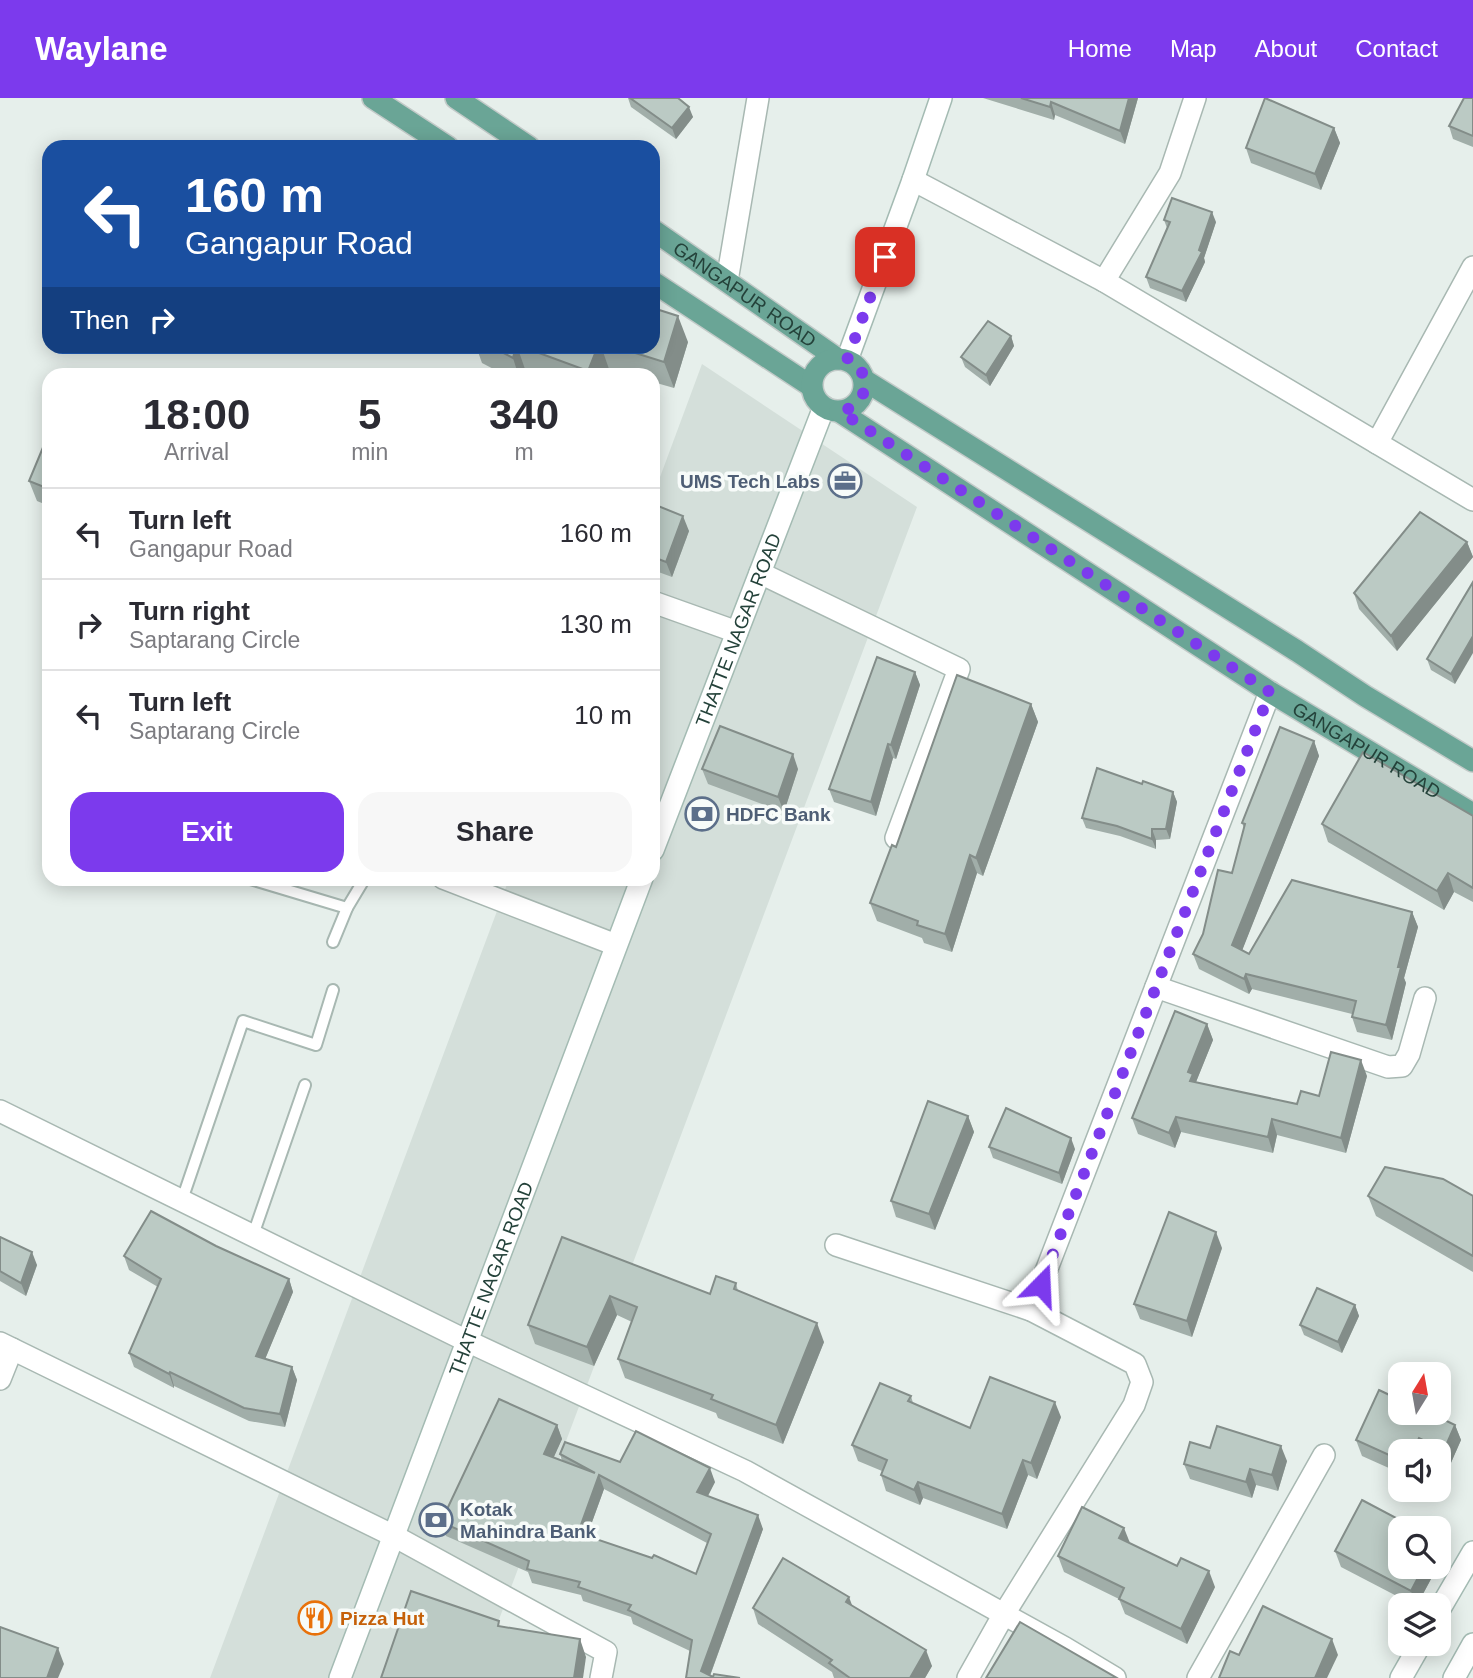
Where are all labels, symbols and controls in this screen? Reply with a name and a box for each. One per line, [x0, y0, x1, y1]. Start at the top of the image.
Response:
text: Waylane [35, 30, 168, 67]
text: Home [1068, 35, 1132, 62]
text: Map [1170, 35, 1217, 62]
text: About [1255, 35, 1317, 62]
text: Contact [1355, 35, 1438, 62]
icon: left [70, 168, 161, 259]
text: 160 m [185, 168, 324, 222]
text: Gangapur Road [185, 225, 413, 261]
pin [855, 227, 915, 287]
street label: GANGAPUR ROAD [670, 237, 820, 351]
icon: arrive [866, 238, 904, 276]
icon: right [143, 301, 181, 339]
text: Then [70, 305, 129, 335]
text: 18:00 [143, 391, 250, 438]
text: 5 [358, 391, 381, 438]
text: 340 [489, 391, 559, 438]
text: Arrival [164, 439, 229, 465]
text: min [351, 439, 388, 465]
text: m [515, 439, 534, 465]
office icon: UMS Tech Labs [826, 462, 864, 500]
place label: UMS Tech Labs [680, 471, 820, 492]
text: Turn left [129, 505, 231, 535]
icon: left [70, 515, 108, 553]
text: 160 m [560, 518, 632, 548]
street label: THATTE NAGAR ROAD [691, 530, 785, 730]
text: Gangapur Road [129, 536, 293, 562]
text: Turn right [129, 596, 250, 626]
icon: right [70, 606, 108, 644]
text: 130 m [560, 609, 632, 639]
text: Saptarang Circle [129, 627, 300, 653]
text: Turn left [129, 687, 231, 717]
icon: left [70, 697, 108, 735]
street label: GANGAPUR ROAD [1289, 698, 1445, 803]
text: 10 m [574, 700, 632, 730]
text: Saptarang Circle [129, 718, 300, 744]
button: Exit [70, 792, 344, 872]
button: Share [358, 792, 632, 872]
bank icon: HDFC Bank [683, 795, 721, 833]
place label: HDFC Bank [726, 804, 831, 825]
street label: THATTE NAGAR ROAD [445, 1179, 537, 1378]
position arrow [1004, 1248, 1078, 1322]
north arrow [1388, 1362, 1451, 1424]
map controls [1388, 1362, 1451, 1656]
button: sound [1388, 1439, 1451, 1502]
place label: Kotak Mahindra Bank [460, 1499, 597, 1542]
bank icon: Kotak Mahindra Bank [417, 1501, 455, 1539]
button: search [1388, 1516, 1451, 1579]
button: layers [1388, 1593, 1451, 1656]
restaurant icon: Pizza Hut [296, 1599, 334, 1637]
place label: Pizza Hut [340, 1608, 425, 1629]

